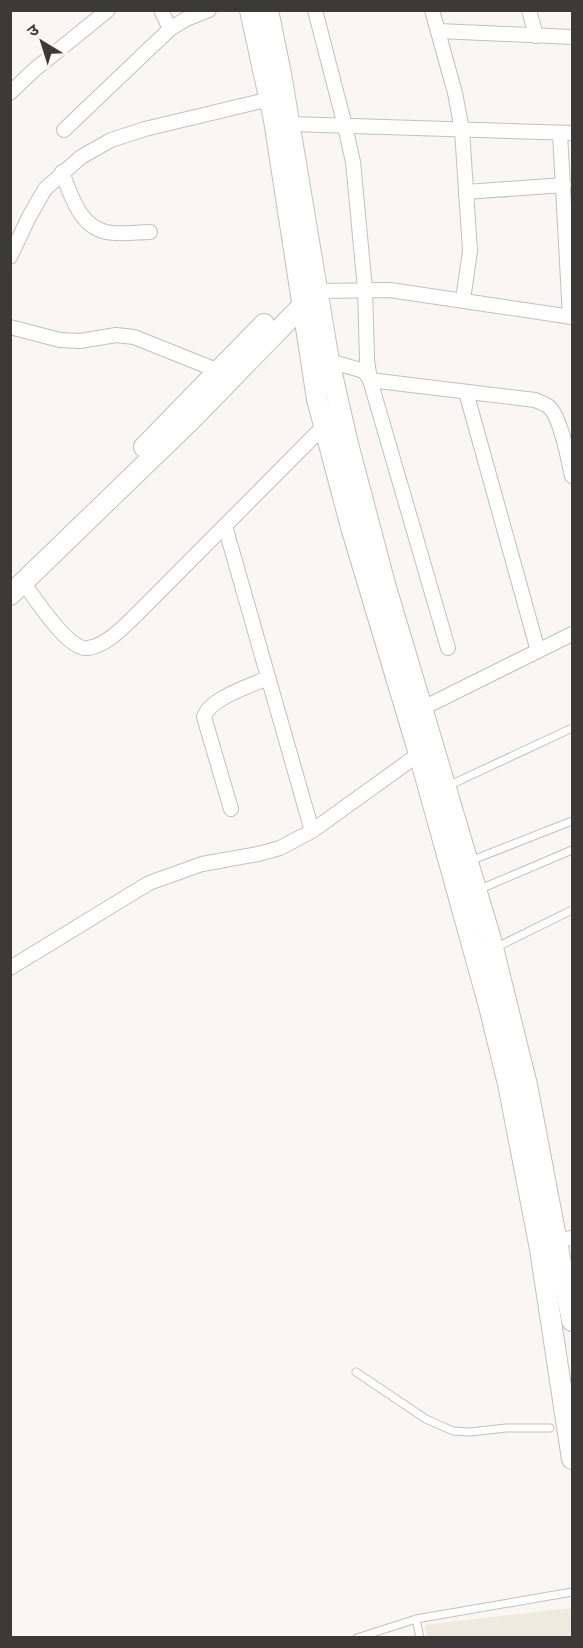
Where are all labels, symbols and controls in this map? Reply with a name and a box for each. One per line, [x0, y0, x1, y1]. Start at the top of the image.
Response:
north arrow [12, 12, 72, 72]
text: उ [22, 18, 44, 42]

